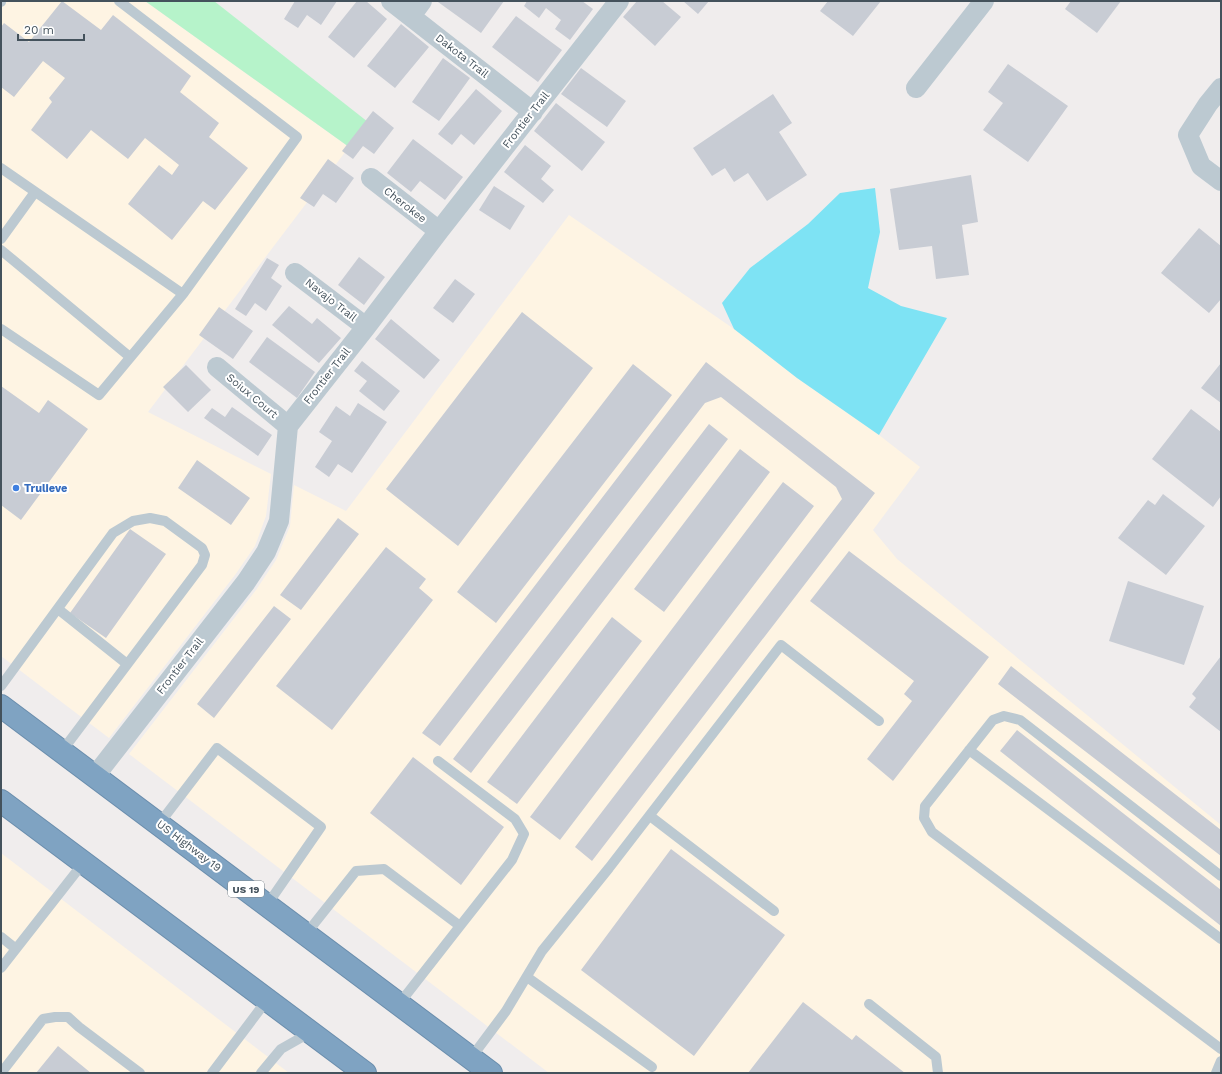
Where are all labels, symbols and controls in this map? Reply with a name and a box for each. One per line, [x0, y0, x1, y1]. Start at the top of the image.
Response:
scale bar [18, 16, 84, 42]
text: 20 m [24, 23, 54, 37]
street label: Dakota Trail [433, 31, 492, 81]
street label: Frontier Trail [500, 89, 553, 151]
street label: Cherokee [381, 184, 429, 226]
street label: Navajo Trail [303, 276, 360, 324]
street label: Frontier Trail [301, 345, 354, 407]
street label: Soiux Court [224, 371, 280, 421]
place label: Trulieve [24, 482, 67, 495]
marker: Trulieve [11, 483, 21, 493]
street label: Frontier Trail [154, 635, 207, 697]
street label: US Highway 19 [154, 818, 224, 875]
road number: US 19 [228, 881, 264, 897]

